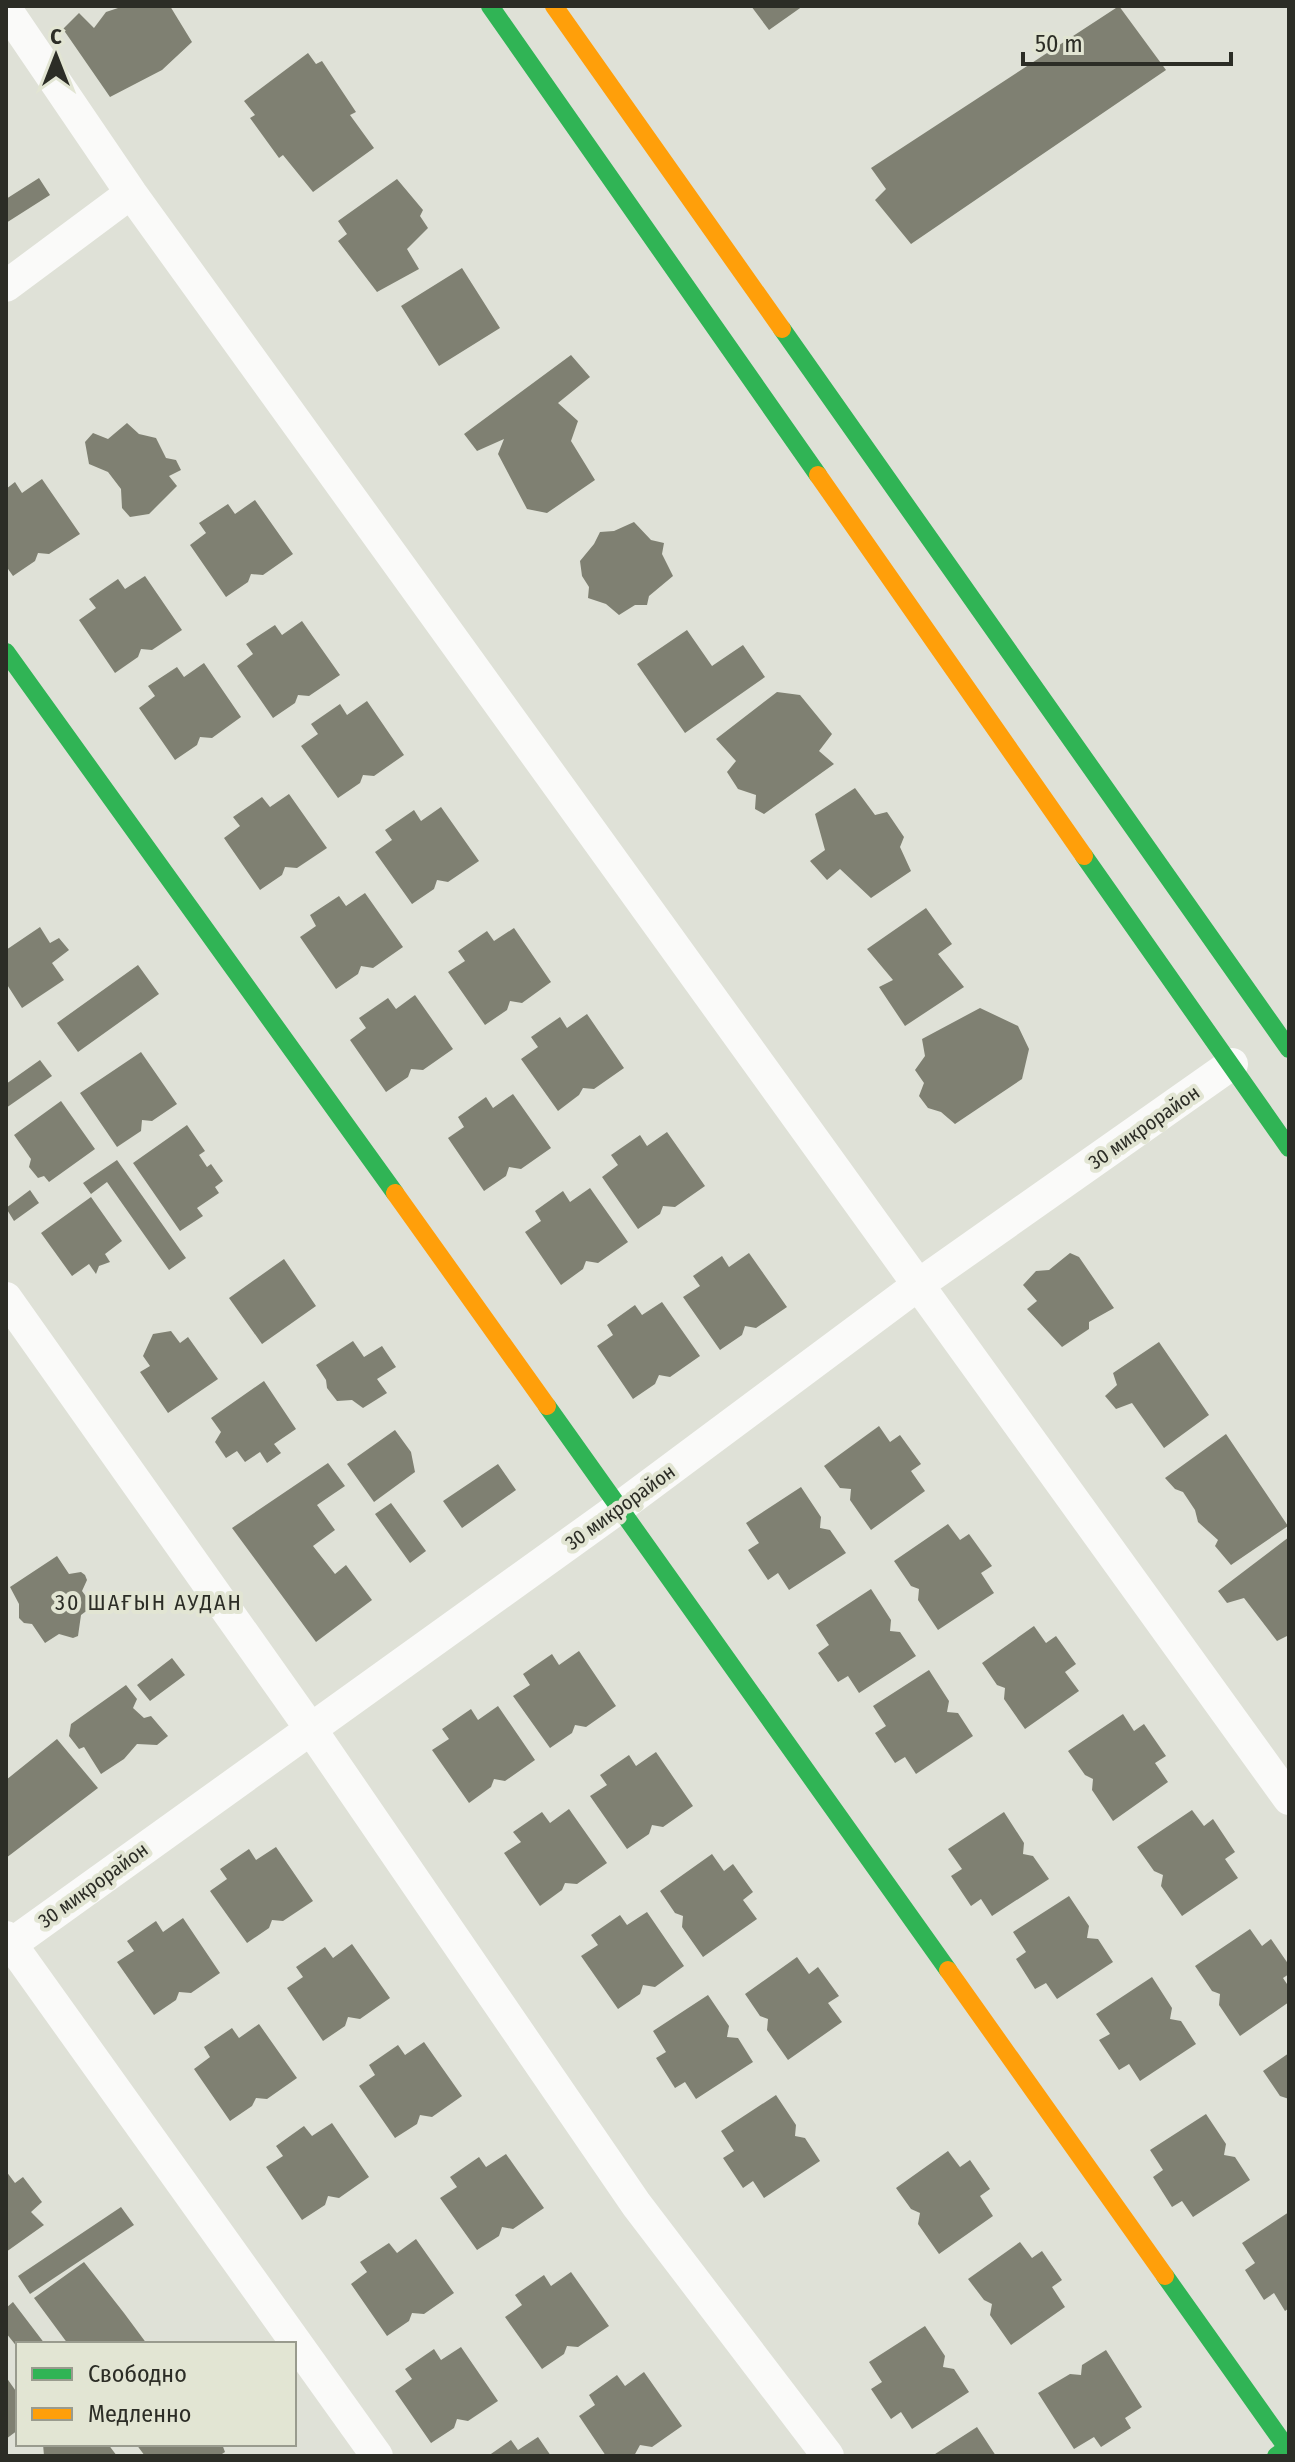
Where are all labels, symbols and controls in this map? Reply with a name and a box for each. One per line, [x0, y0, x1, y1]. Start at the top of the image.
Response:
north arrow [16, 16, 96, 96]
scale bar [1023, 16, 1231, 66]
text: С [50, 23, 62, 50]
text: 50 m [1035, 30, 1083, 58]
street label: 30 микрорайон [1084, 1080, 1204, 1174]
street label: 30 микрорайон [560, 1459, 680, 1555]
district label: 30 ШАҒЫН АУДАН [55, 1589, 243, 1616]
street label: 30 микрорайон [33, 1837, 153, 1933]
legend [16, 2342, 296, 2446]
text: Свободно [88, 2360, 187, 2388]
text: Медленно [88, 2400, 191, 2428]

